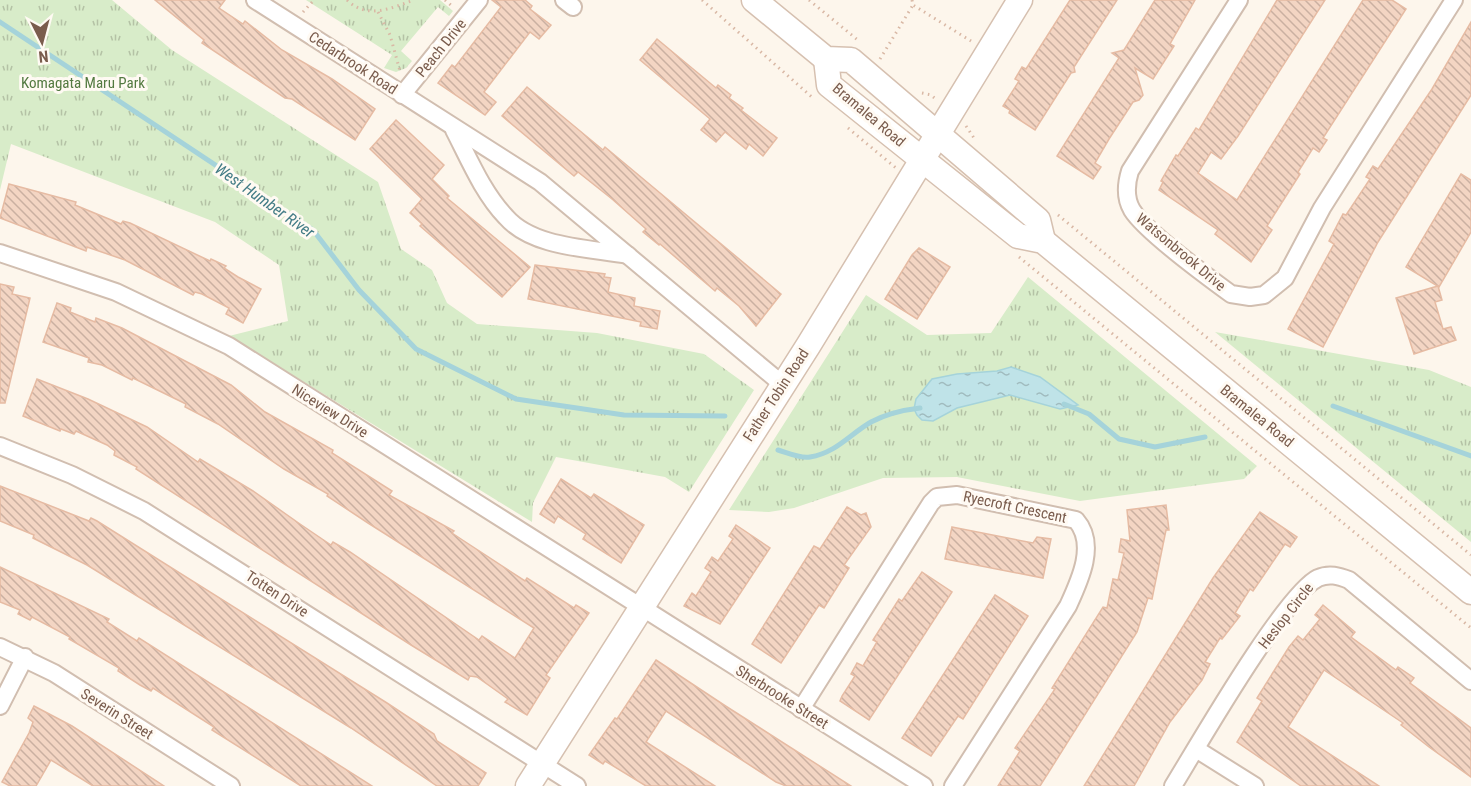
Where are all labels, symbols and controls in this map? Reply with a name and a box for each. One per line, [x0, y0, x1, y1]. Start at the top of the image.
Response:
north arrow [12, 12, 72, 72]
street label: Peach Drive [412, 15, 470, 81]
street label: Cedarbrook Road [305, 28, 401, 98]
text: N [38, 46, 49, 66]
park label: Komagata Maru Park [21, 74, 145, 92]
street label: Bramalea Road [829, 79, 909, 151]
water label: West Humber River [212, 159, 319, 242]
street label: Watsonbrook Drive [1133, 209, 1229, 295]
street label: Father Tobin Road [739, 345, 813, 445]
street label: Niceview Drive [289, 380, 371, 442]
street label: Bramalea Road [1217, 381, 1297, 451]
street label: Ryecroft Crescent [962, 487, 1068, 527]
street label: Totten Drive [242, 567, 312, 621]
street label: Heslop Circle [1255, 579, 1317, 653]
street label: Sherbrooke Street [732, 661, 832, 733]
street label: Severin Street [77, 685, 157, 743]

